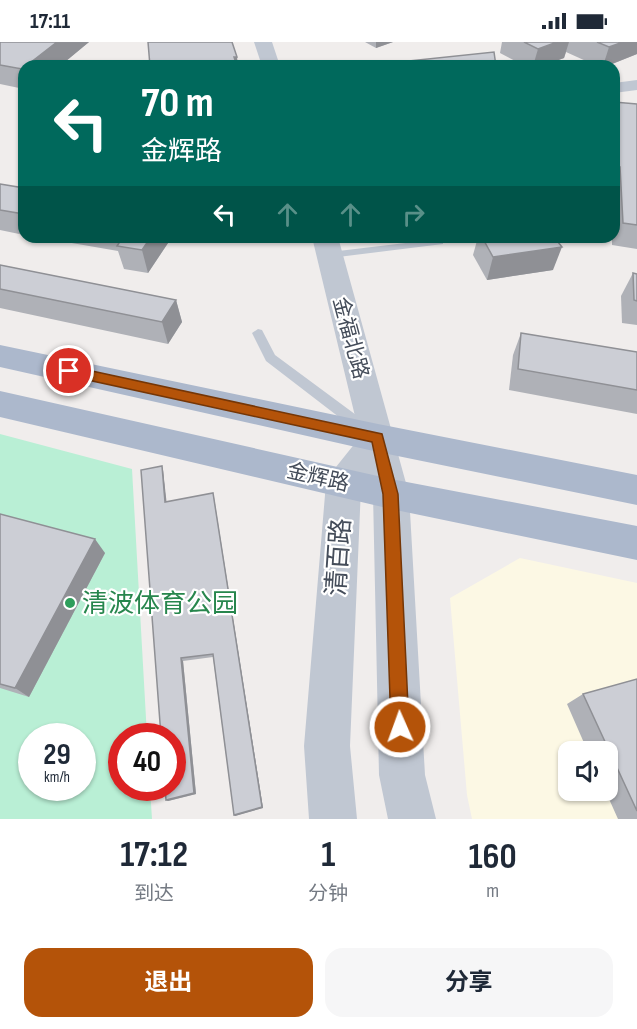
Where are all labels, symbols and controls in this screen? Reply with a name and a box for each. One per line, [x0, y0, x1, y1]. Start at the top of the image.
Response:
text: 17:11 [30, 8, 70, 35]
text: 70 m [141, 78, 214, 129]
icon: left [42, 84, 120, 162]
text: 金辉路 [141, 136, 222, 168]
icon: left [208, 198, 241, 231]
icon: ahead [271, 198, 304, 231]
icon: ahead [334, 198, 367, 231]
icon: right [397, 198, 430, 231]
street label: 金福北路 [328, 294, 373, 382]
pin [43, 345, 94, 396]
icon: arrive [52, 354, 85, 387]
street label: 金辉路 [284, 458, 351, 497]
street label: 清百路 [321, 517, 358, 597]
place label: 清波体育公园 [82, 589, 238, 620]
marker: 清波体育公园 [63, 596, 77, 610]
position arrow [368, 695, 432, 759]
speed limit sign: 40 [108, 723, 186, 801]
text: 29 [43, 737, 71, 773]
map controls [558, 741, 618, 801]
button: sound [558, 741, 618, 801]
text: km/h [44, 768, 70, 787]
text: 17:12 [120, 834, 188, 877]
text: 1 [321, 834, 335, 877]
text: 160 [468, 836, 517, 879]
text: m [486, 879, 499, 903]
text: 到达 [134, 882, 174, 906]
text: 分钟 [308, 882, 348, 906]
button: 退出 [24, 948, 313, 1017]
button: 分享 [325, 948, 613, 1017]

